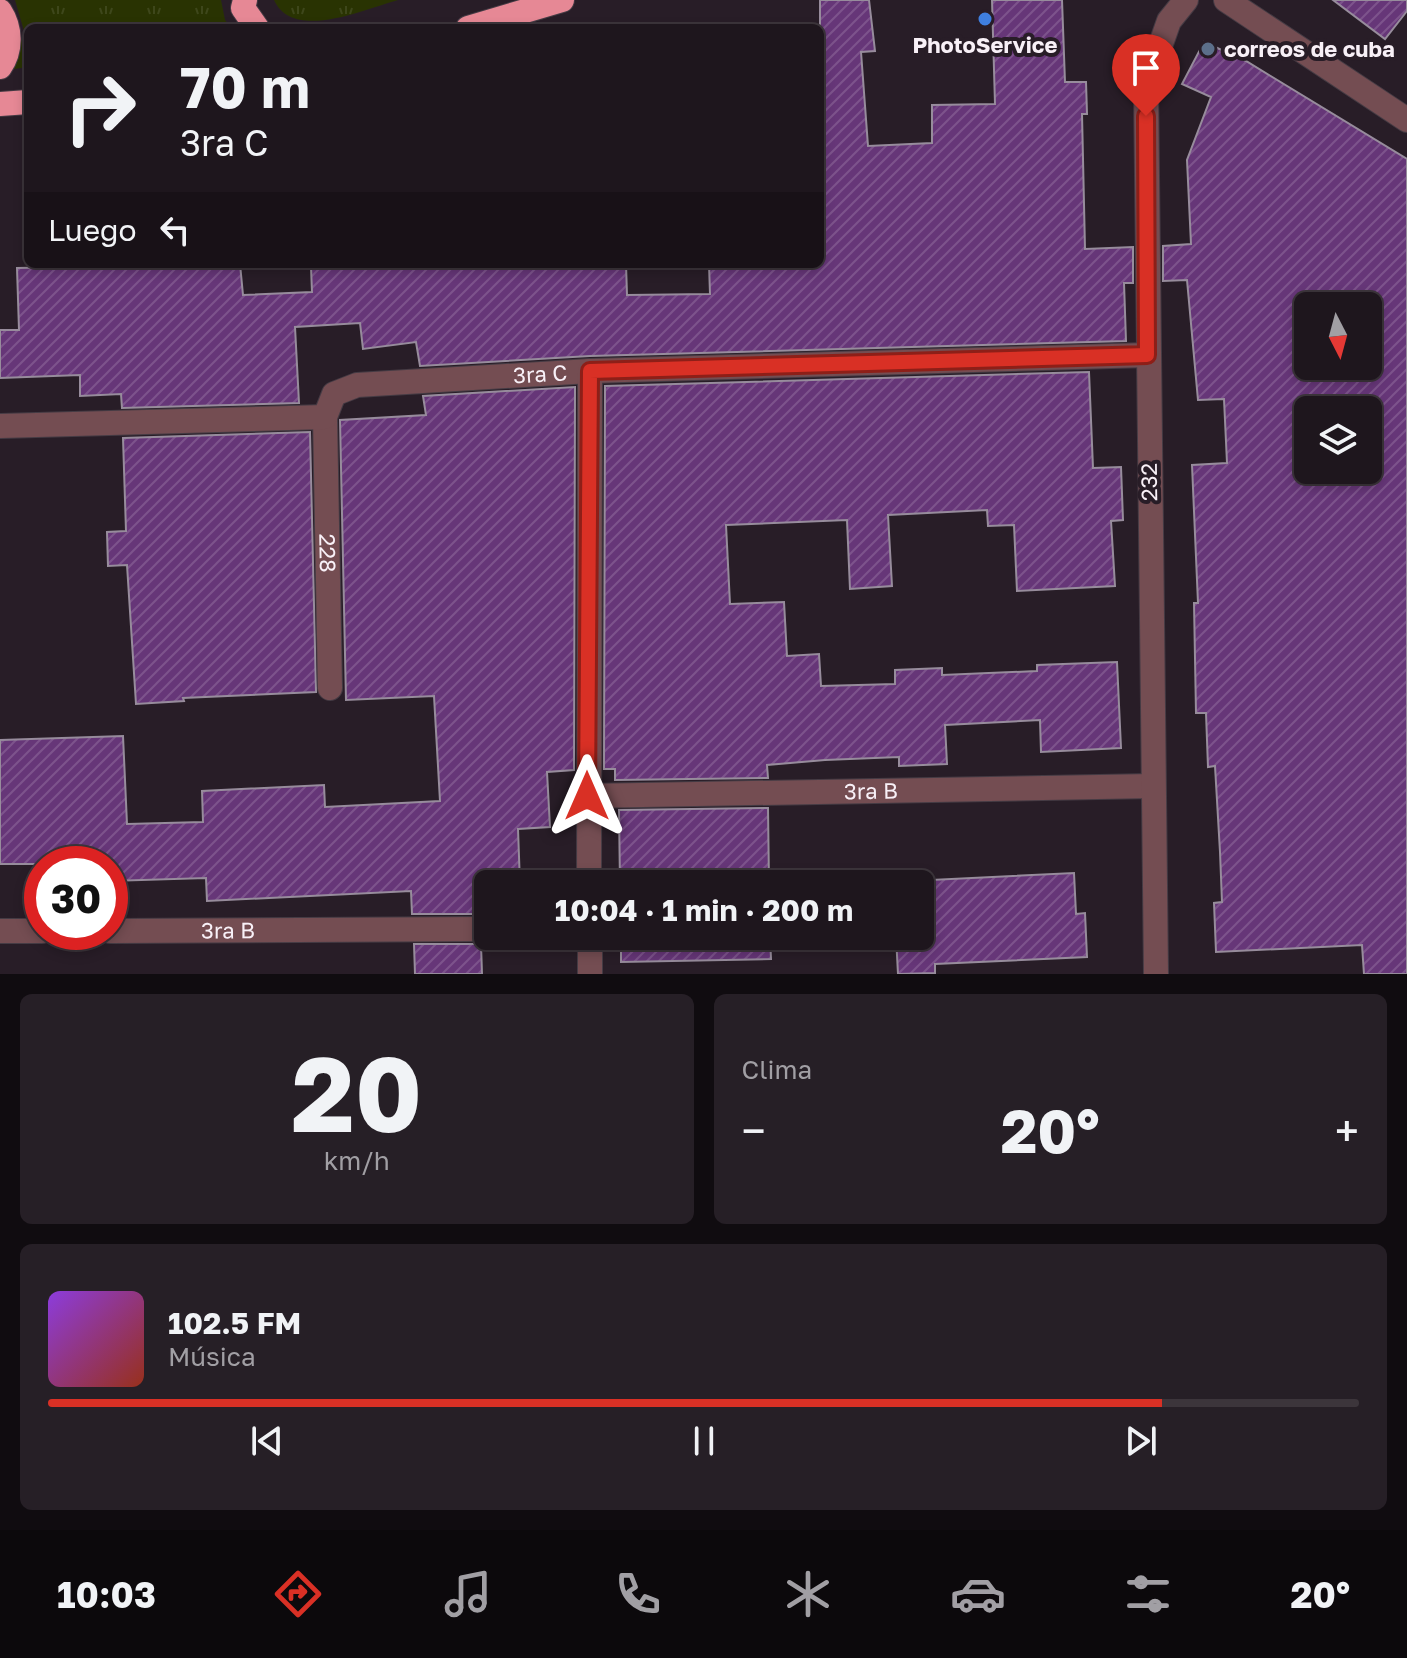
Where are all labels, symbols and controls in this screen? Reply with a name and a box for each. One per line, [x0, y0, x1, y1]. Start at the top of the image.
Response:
marker: PhotoService [976, 10, 994, 28]
place label: PhotoService [913, 31, 1057, 58]
pin [1112, 34, 1180, 116]
place label: correos de cuba [1224, 35, 1395, 62]
marker: correos de cuba [1199, 40, 1217, 58]
icon: arrive [1124, 46, 1168, 90]
text: 70 m [180, 53, 310, 120]
icon: right [48, 56, 152, 160]
text: 3ra C [180, 121, 269, 164]
icon: left [153, 208, 197, 252]
text: Luego [48, 212, 137, 248]
north arrow [1294, 292, 1382, 380]
map controls [1294, 292, 1382, 484]
street label: 3ra C [512, 358, 568, 389]
button: layers [1294, 396, 1382, 484]
street label: 232 [1135, 463, 1162, 501]
street label: 228 [314, 533, 342, 573]
position arrow [545, 754, 629, 838]
street label: 3ra B [844, 777, 898, 804]
speed limit sign: 30 [24, 846, 128, 950]
text: 10:04 · 1 min · 200 m [555, 892, 853, 928]
street label: 3ra B [201, 916, 255, 944]
text: 20 [291, 1030, 422, 1155]
text: Clima [742, 1054, 812, 1085]
text: 20° [1001, 1094, 1100, 1166]
text: − [742, 1104, 766, 1157]
text: + [1335, 1104, 1359, 1157]
text: km/h [324, 1145, 390, 1176]
text: 102.5 FM [168, 1305, 301, 1341]
text: Música [168, 1341, 256, 1372]
icon: previous [245, 1419, 289, 1463]
icon: pause [682, 1419, 726, 1463]
icon: next [1119, 1419, 1163, 1463]
icon: directions [270, 1566, 326, 1622]
icon: music [440, 1566, 496, 1622]
icon: phone [610, 1566, 666, 1622]
icon: climate [780, 1566, 836, 1622]
icon: car [950, 1566, 1006, 1622]
icon: filters [1120, 1566, 1176, 1622]
text: 10:03 [57, 1573, 156, 1616]
text: 20° [1291, 1573, 1350, 1616]

